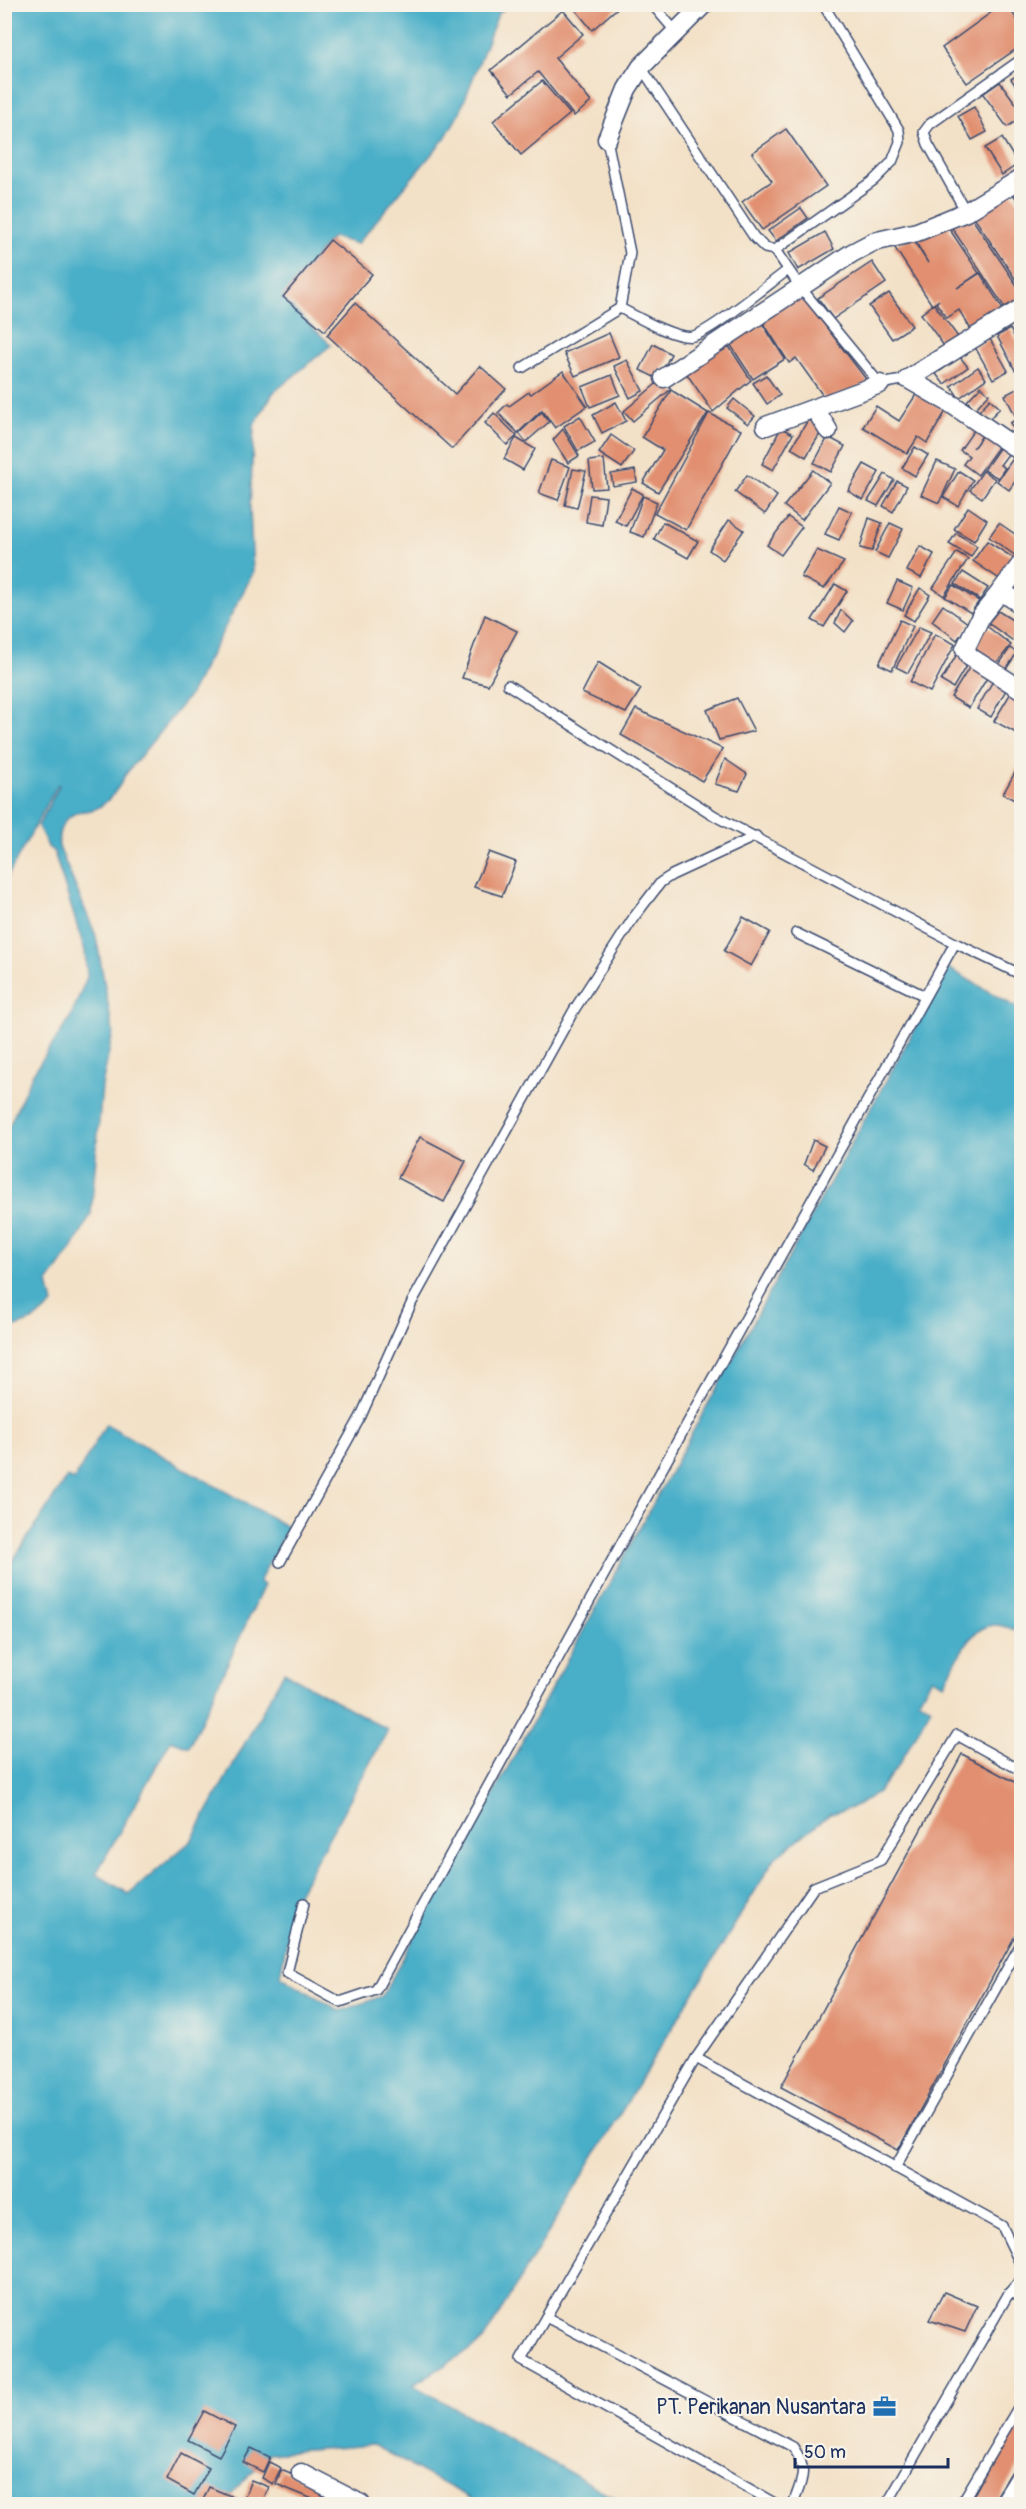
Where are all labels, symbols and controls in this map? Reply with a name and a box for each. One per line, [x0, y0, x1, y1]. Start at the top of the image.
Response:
place label: PT. Perikanan Nusantara [656, 2394, 866, 2421]
office icon: PT. Perikanan Nusantara [871, 2394, 897, 2420]
scale bar [795, 2431, 948, 2469]
text: 50 m [804, 2441, 846, 2464]

